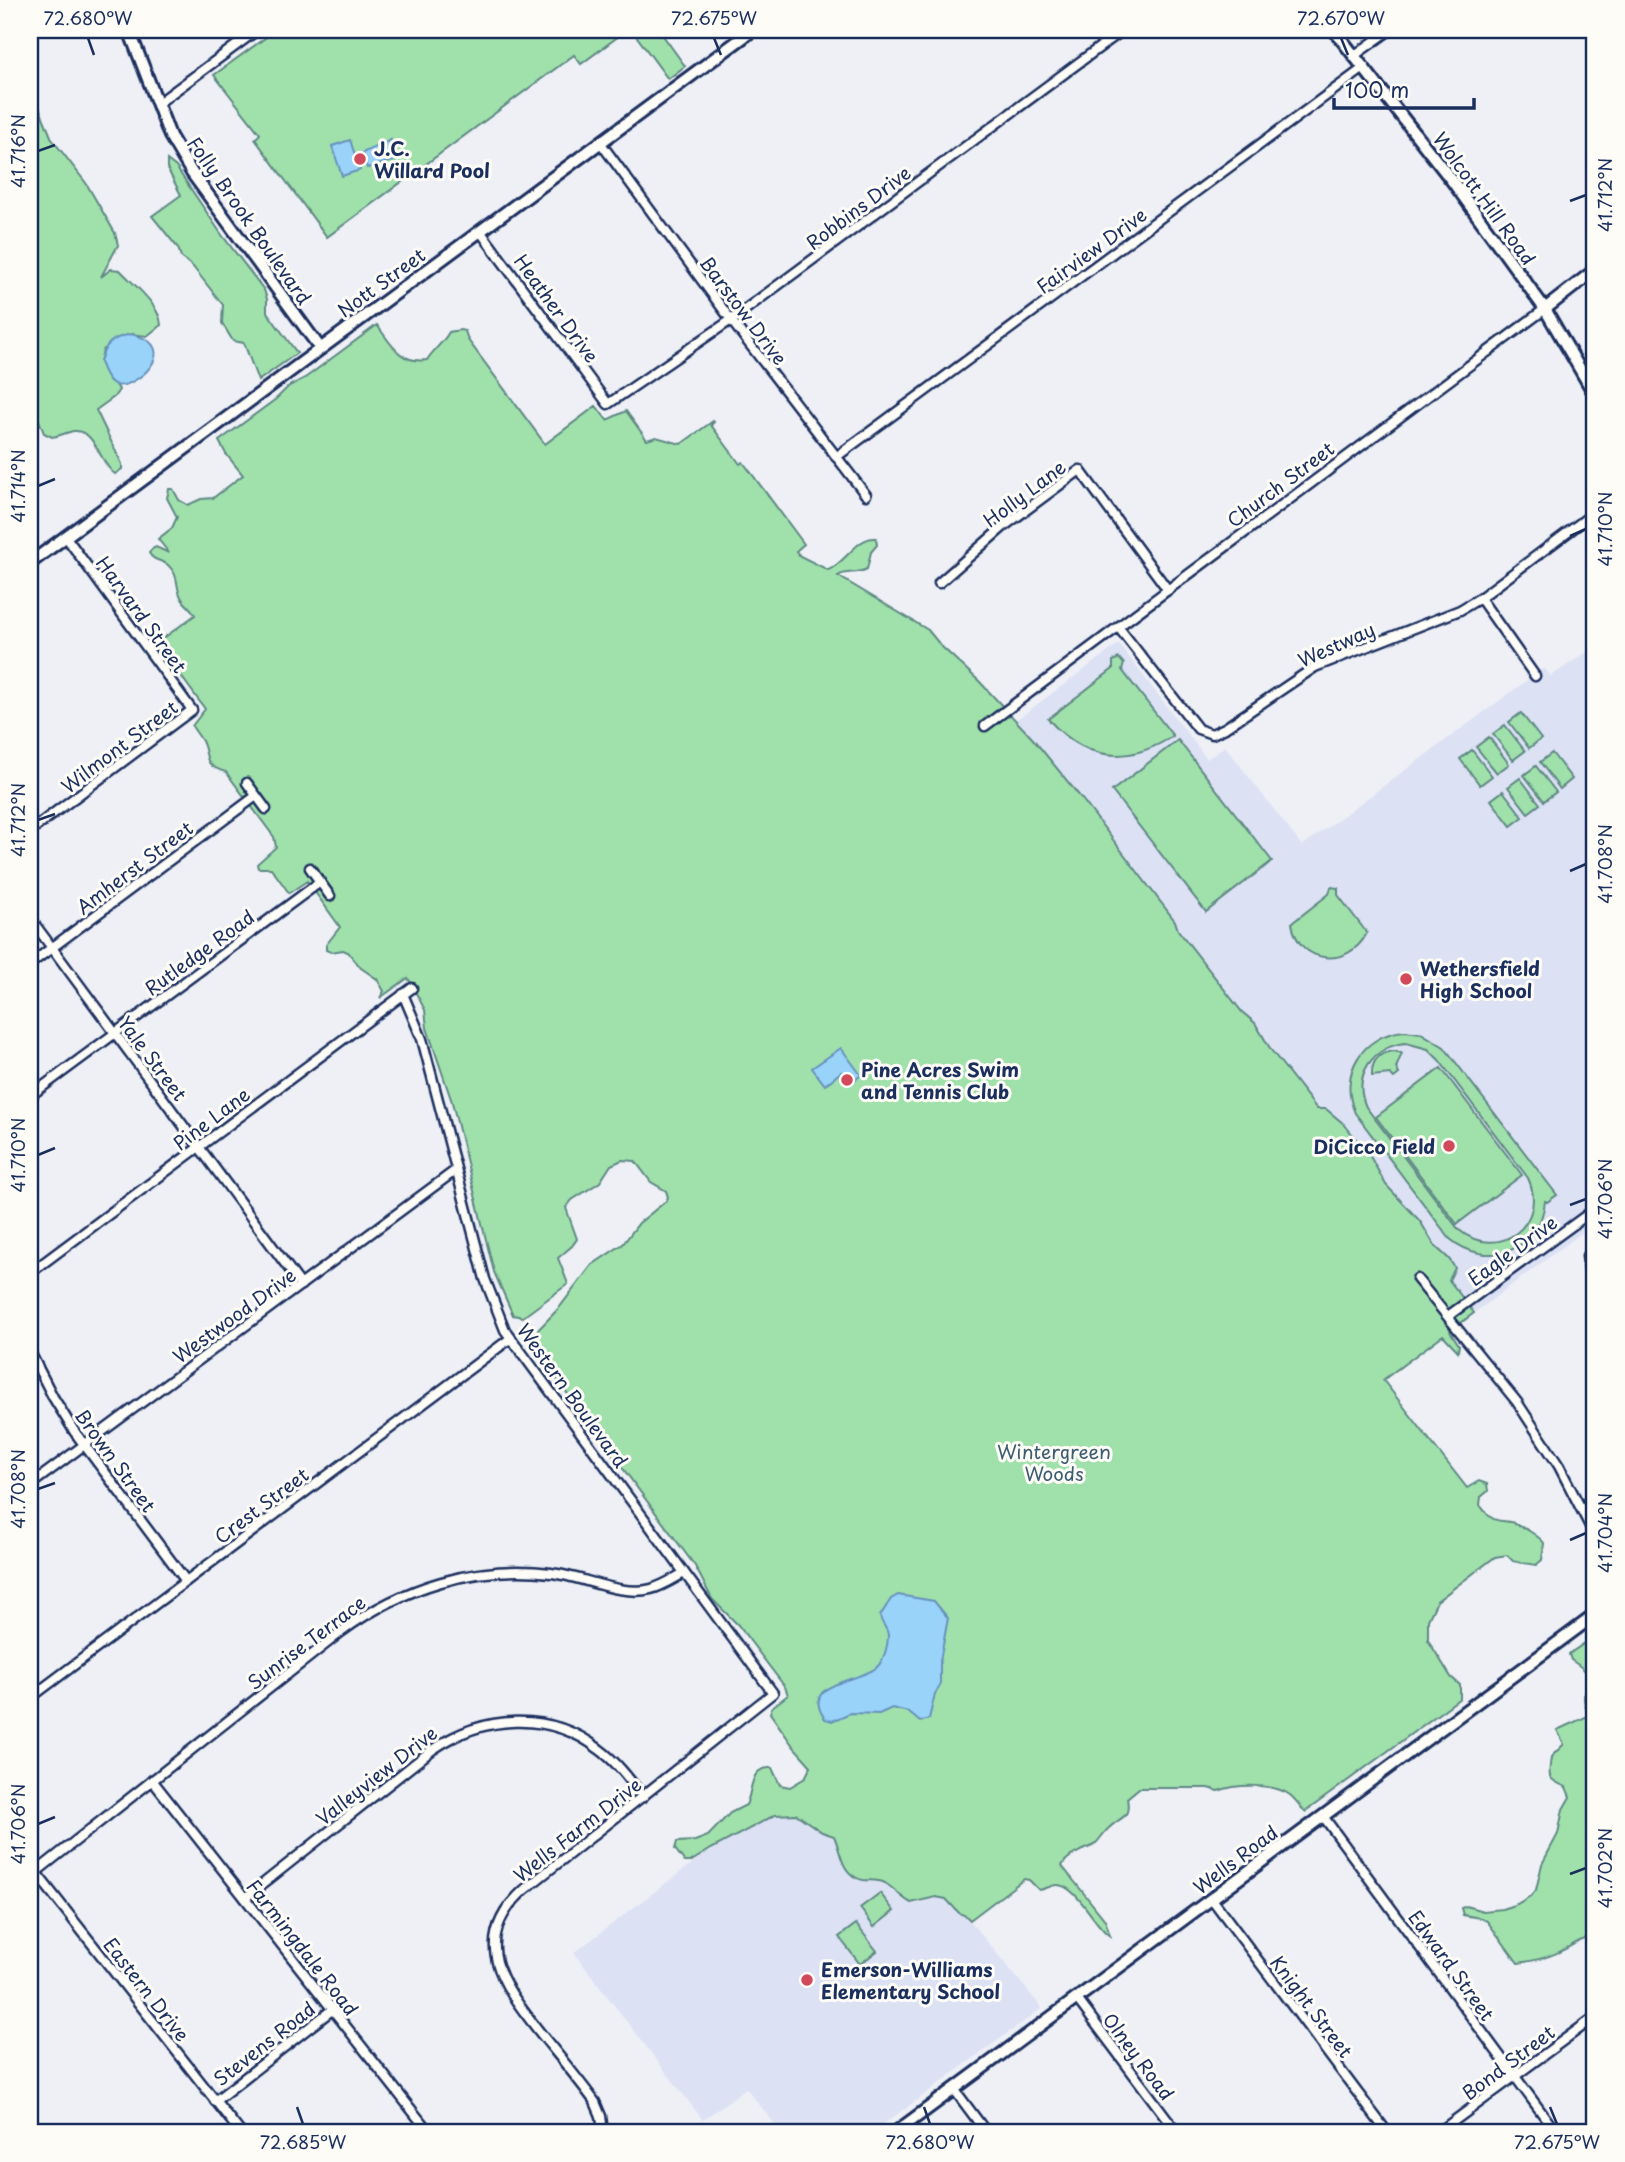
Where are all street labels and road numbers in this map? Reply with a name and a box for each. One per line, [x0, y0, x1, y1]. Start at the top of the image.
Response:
street label: Wolcott Hill Road [1427, 126, 1543, 270]
street label: Folly Brook Boulevard [181, 130, 319, 310]
street label: Robbins Drive [800, 158, 916, 256]
street label: Fairview Drive [1030, 200, 1152, 300]
street label: Nott Street [331, 240, 431, 323]
street label: Heather Drive [508, 248, 606, 368]
street label: Barstow Drive [694, 250, 794, 370]
street label: Church Street [1221, 434, 1340, 534]
street label: Holly Lane [977, 453, 1071, 533]
street label: Harvard Street [90, 550, 194, 678]
street label: Westway [1293, 615, 1379, 673]
street label: Wilmont Street [55, 693, 183, 799]
street label: Amherst Street [70, 814, 199, 920]
street label: Rutledge Road [138, 902, 260, 1002]
street label: Yale Street [112, 1010, 194, 1106]
street label: Pine Lane [167, 1080, 255, 1156]
street label: Eagle Drive [1462, 1208, 1562, 1292]
street label: Westwood Drive [167, 1261, 301, 1369]
street label: Western Boulevard [511, 1317, 635, 1473]
street label: Brown Street [69, 1402, 163, 1518]
street label: Crest Street [208, 1460, 314, 1550]
street label: Sunrise Terrace [241, 1588, 371, 1696]
street label: Valleyview Drive [309, 1719, 443, 1831]
street label: Wells Farm Drive [507, 1770, 647, 1888]
street label: Wells Road [1187, 1818, 1283, 1900]
street label: Farmingdale Road [241, 1873, 365, 2021]
street label: Edward Street [1402, 1904, 1502, 2026]
street label: Eastern Drive [97, 1931, 197, 2047]
street label: Knight Street [1264, 1949, 1360, 2063]
street label: Stevens Road [207, 1994, 321, 2092]
street label: Olney Road [1097, 2006, 1181, 2106]
street label: Bond Street [1456, 2018, 1560, 2106]

